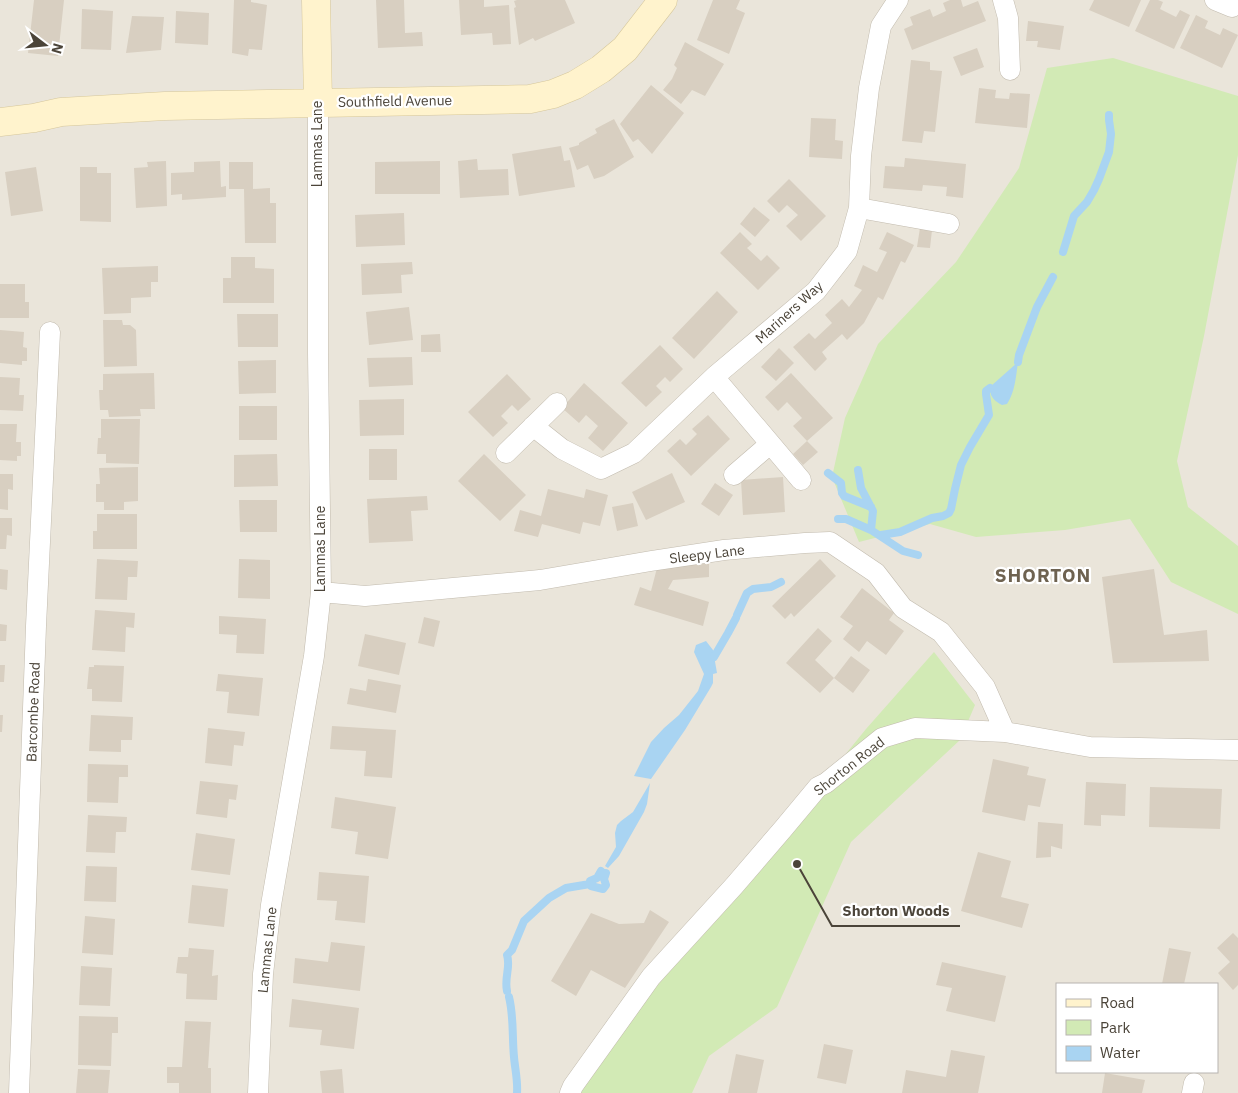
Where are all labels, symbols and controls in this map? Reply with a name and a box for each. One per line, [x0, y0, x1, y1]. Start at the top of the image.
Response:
north arrow [20, 20, 70, 70]
text: N [47, 41, 68, 56]
street label: Southfield Avenue [338, 91, 453, 111]
street label: Lammas Lane [308, 100, 326, 187]
street label: Mariners Way [751, 277, 827, 347]
street label: Lammas Lane [311, 505, 329, 592]
street label: Sleepy Lane [668, 540, 746, 568]
district label: SHORTON [995, 563, 1091, 587]
street label: Barcombe Road [22, 662, 44, 762]
street label: Shorton Road [810, 733, 888, 799]
callout: Shorton Woods [832, 896, 960, 926]
text: Shorton Woods [842, 901, 950, 920]
street label: Lammas Lane [254, 906, 281, 994]
legend [1056, 983, 1218, 1073]
text: Road [1100, 993, 1135, 1012]
text: Park [1100, 1018, 1130, 1037]
text: Water [1100, 1043, 1141, 1062]

